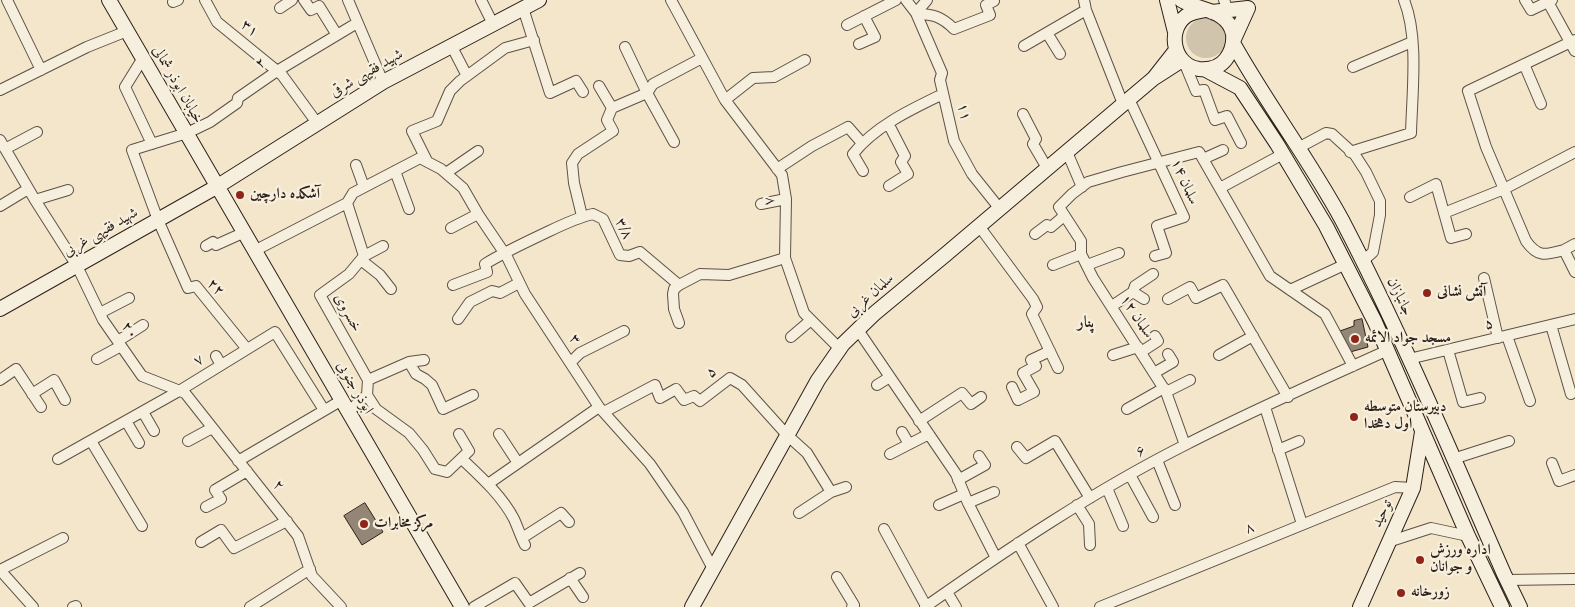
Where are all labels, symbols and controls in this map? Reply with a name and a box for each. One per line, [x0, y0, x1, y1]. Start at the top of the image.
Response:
street label: ۳۱ [237, 16, 261, 42]
street label: خیابان ابوذر شمالی [147, 43, 207, 127]
street label: شهید فقیهی شرقی [327, 46, 407, 102]
street label: ۲ [252, 54, 270, 74]
street label: ۱۱ [952, 101, 974, 123]
street label: سلمان ۱۴ [1166, 156, 1202, 208]
place label: آشکده دارچین [250, 186, 320, 204]
marker: آشکده دارچین [234, 189, 246, 201]
street label: ۷ [761, 196, 779, 206]
street label: شهید فقیهی غربی [60, 204, 142, 262]
street label: ۳/۸ [610, 215, 636, 243]
street label: سلمان غربی [844, 270, 898, 322]
street label: ۲۲ [202, 275, 228, 301]
street label: جانبازان [1382, 275, 1416, 319]
place label: آتش نشانی [1437, 284, 1486, 302]
marker: آتش نشانی [1421, 287, 1433, 299]
street label: خسروی [329, 291, 365, 335]
street label: سلمان ۱۲ [1115, 292, 1157, 342]
district label: پنار [1077, 314, 1095, 334]
street label: ۵ [1483, 315, 1495, 335]
street label: ۲۰ [117, 319, 141, 343]
place label: مسجد جواد الائمه [1365, 330, 1451, 348]
street label: ۳ [564, 331, 584, 349]
marker: مسجد جواد الائمه [1349, 333, 1361, 345]
street label: ۷ [191, 351, 207, 371]
street label: ابوذر جنوبی [332, 358, 376, 418]
street label: ۵ [703, 363, 721, 383]
place label: دبیرستان متوسطه اول دهخدا [1364, 399, 1446, 434]
marker: دبیرستان متوسطه اول دهخدا [1348, 411, 1360, 423]
street label: ۶ [1133, 442, 1149, 462]
street label: ۲ [268, 477, 288, 495]
street label: توحید [1369, 497, 1397, 531]
place label: مرکز مخابرات [374, 515, 433, 533]
marker: مرکز مخابرات [358, 518, 370, 530]
street label: ۸ [1243, 519, 1257, 539]
place label: اداره ورزش و جوانان [1430, 542, 1491, 577]
marker: اداره ورزش و جوانان [1414, 554, 1426, 566]
place label: زورخانه [1411, 584, 1450, 602]
marker: زورخانه [1395, 587, 1407, 599]

